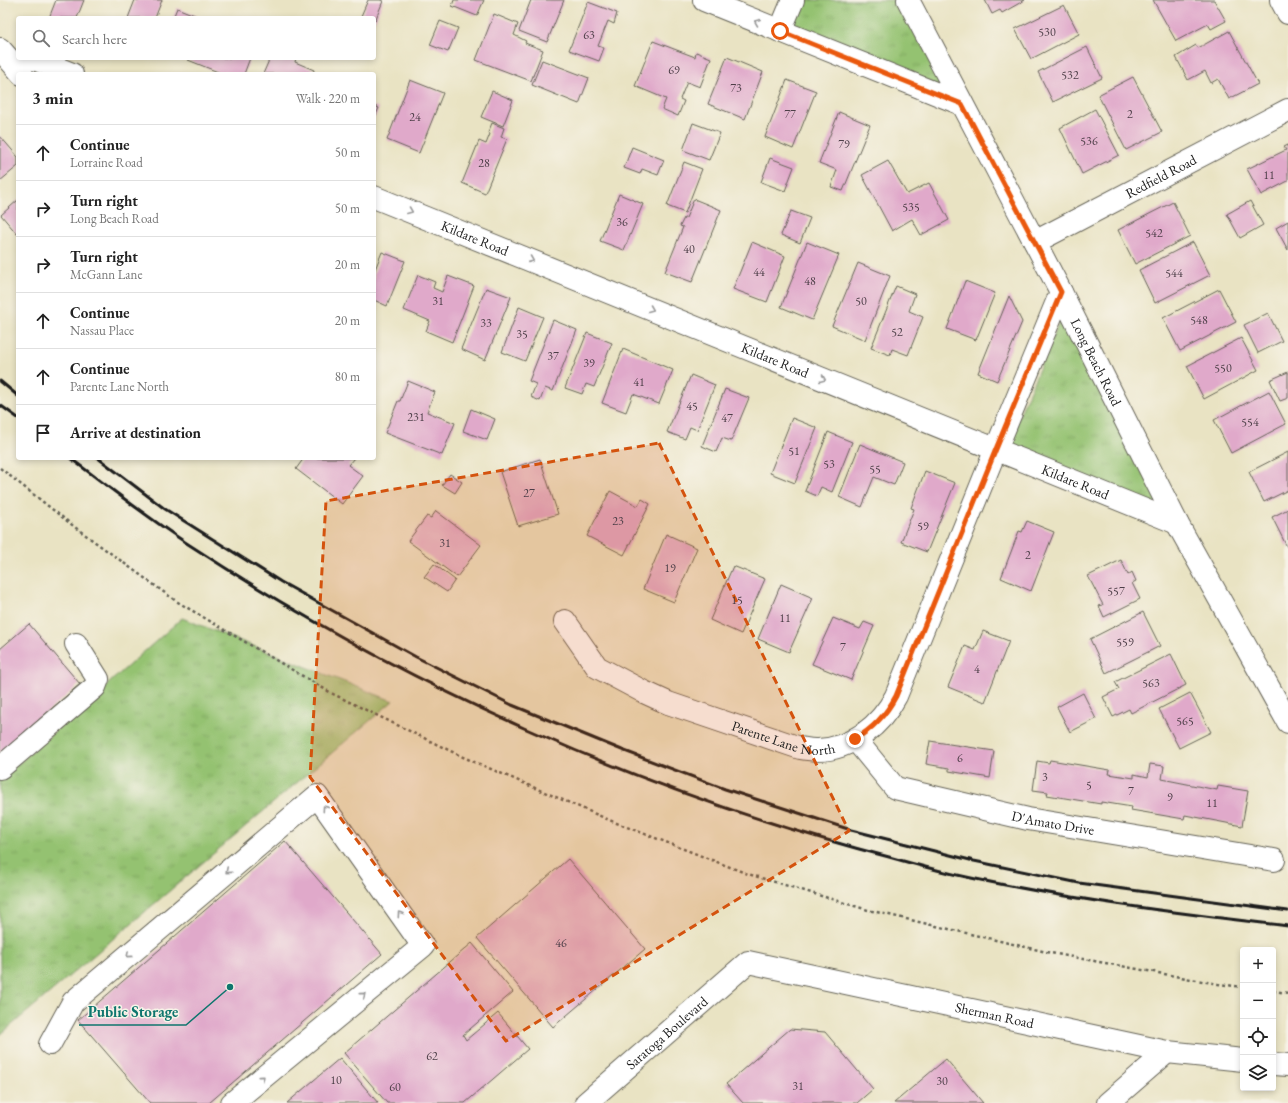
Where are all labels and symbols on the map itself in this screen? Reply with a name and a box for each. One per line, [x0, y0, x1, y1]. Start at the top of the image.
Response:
one-way arrow [754, 18, 761, 26]
route start [771, 22, 789, 40]
house number: 530 [1038, 24, 1056, 40]
house number: 63 [583, 27, 595, 43]
house number: 69 [668, 62, 680, 78]
house number: 532 [1061, 67, 1079, 83]
house number: 73 [730, 80, 742, 96]
house number: 77 [784, 106, 796, 122]
house number: 2 [1127, 106, 1133, 122]
house number: 24 [409, 109, 421, 125]
house number: 536 [1080, 133, 1098, 149]
house number: 79 [838, 136, 850, 152]
street label: Redfield Road [1122, 150, 1200, 202]
house number: 28 [478, 155, 490, 171]
house number: 11 [1263, 167, 1275, 183]
house number: 535 [902, 199, 920, 215]
one-way arrow [407, 207, 414, 215]
house number: 36 [616, 214, 628, 230]
street label: Kildare Road [439, 216, 512, 260]
house number: 542 [1145, 225, 1163, 241]
house number: 40 [683, 241, 695, 257]
one-way arrow [527, 256, 534, 264]
house number: 44 [753, 264, 765, 280]
house number: 544 [1165, 265, 1183, 281]
house number: 48 [804, 273, 816, 289]
house number: 31 [432, 293, 444, 309]
house number: 50 [855, 293, 867, 309]
one-way arrow [648, 305, 655, 313]
house number: 548 [1190, 312, 1208, 328]
house number: 33 [480, 315, 492, 331]
street label: Long Beach Road [1067, 315, 1126, 410]
house number: 52 [891, 324, 903, 340]
house number: 35 [516, 326, 528, 342]
street label: Kildare Road [739, 338, 812, 382]
house number: 37 [547, 348, 559, 364]
house number: 39 [583, 355, 595, 371]
house number: 550 [1214, 360, 1232, 376]
house number: 41 [633, 374, 645, 390]
one-way arrow [820, 375, 827, 383]
house number: 45 [686, 398, 698, 414]
house number: 231 [407, 409, 425, 425]
house number: 47 [721, 410, 733, 426]
house number: 554 [1241, 414, 1259, 430]
house number: 51 [788, 443, 800, 459]
house number: 53 [823, 456, 835, 472]
street label: Kildare Road [1039, 460, 1113, 504]
house number: 55 [869, 461, 881, 477]
house number: 27 [523, 485, 535, 501]
house number: 23 [612, 513, 624, 529]
house number: 59 [917, 518, 929, 534]
house number: 31 [439, 535, 451, 551]
house number: 2 [1025, 547, 1031, 563]
house number: 19 [664, 560, 676, 576]
house number: 557 [1107, 583, 1125, 599]
house number: 15 [731, 592, 743, 608]
house number: 11 [779, 610, 791, 626]
house number: 559 [1116, 634, 1134, 650]
house number: 7 [840, 639, 846, 655]
house number: 4 [974, 661, 980, 677]
house number: 563 [1142, 675, 1160, 691]
house number: 565 [1176, 713, 1194, 729]
street label: Parente Lane North [729, 716, 837, 759]
route end [846, 730, 864, 748]
house number: 6 [957, 750, 963, 766]
house number: 3 [1042, 769, 1048, 785]
house number: 5 [1086, 777, 1092, 793]
house number: 7 [1128, 783, 1134, 799]
house number: 9 [1167, 789, 1173, 805]
house number: 11 [1206, 795, 1218, 811]
one-way arrow [322, 805, 330, 812]
street label: D'Amato Drive [1010, 806, 1096, 839]
one-way arrow [226, 867, 233, 874]
one-way arrow [397, 911, 405, 918]
house number: 46 [555, 935, 567, 951]
one-way arrow [126, 950, 134, 957]
street label: Saratoga Boulevard [622, 992, 712, 1073]
one-way arrow [358, 993, 365, 1000]
callout: Public Storage [79, 998, 186, 1025]
street label: Sherman Road [954, 998, 1036, 1032]
text: Public Storage [88, 1002, 178, 1021]
house number: 62 [426, 1048, 438, 1064]
house number: 10 [330, 1072, 342, 1088]
house number: 30 [936, 1073, 948, 1089]
one-way arrow [258, 1076, 265, 1083]
house number: 31 [792, 1078, 804, 1094]
house number: 60 [389, 1079, 401, 1095]

